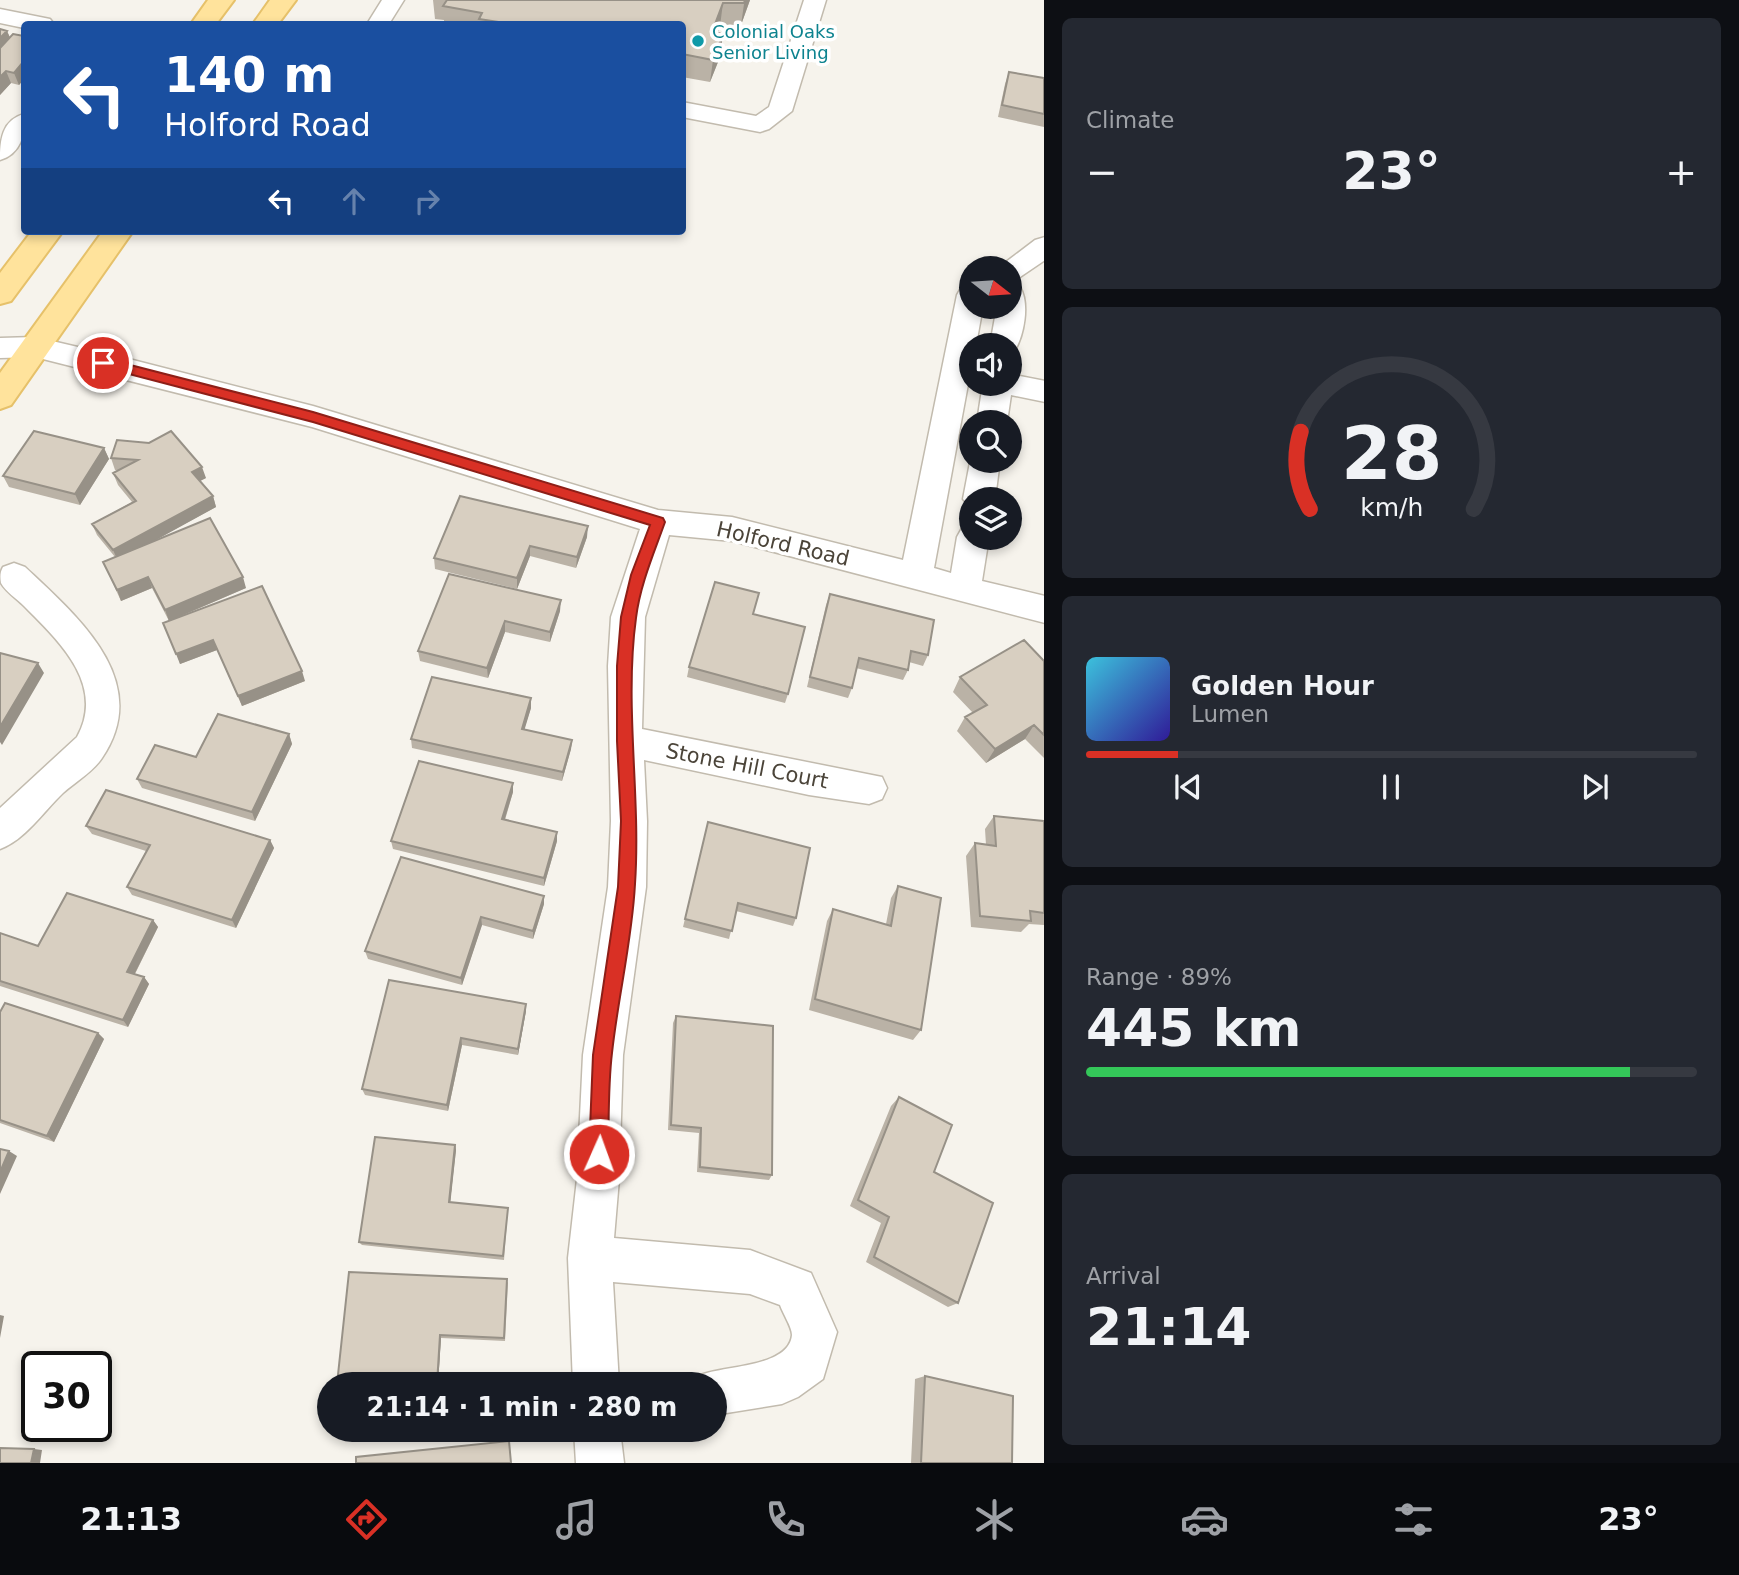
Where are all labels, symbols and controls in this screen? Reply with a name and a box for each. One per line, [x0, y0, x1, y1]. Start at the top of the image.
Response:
place label: Colonial Oaks Senior Living [712, 21, 835, 63]
marker: Colonial Oaks Senior Living [690, 33, 706, 49]
text: 140 m [164, 47, 334, 104]
icon: left [49, 49, 140, 140]
text: Holford Road [164, 106, 371, 144]
text: Climate [1086, 107, 1175, 133]
text: 23° [1342, 141, 1441, 201]
text: − [1086, 150, 1118, 194]
text: + [1665, 150, 1697, 194]
icon: left [262, 182, 300, 220]
icon: ahead [335, 182, 373, 220]
icon: right [408, 182, 446, 220]
north arrow [959, 256, 1022, 318]
map controls [959, 256, 1022, 550]
pin [73, 333, 133, 393]
button: sound [959, 333, 1022, 396]
icon: arrive [84, 344, 122, 382]
button: search [959, 410, 1022, 473]
text: 28 [1341, 411, 1442, 496]
button: layers [959, 487, 1022, 550]
text: km/h [1360, 492, 1423, 521]
street label: Holford Road [714, 517, 852, 571]
text: Golden Hour [1191, 671, 1374, 701]
text: Lumen [1191, 701, 1269, 727]
street label: Stone Hill Court [664, 738, 830, 794]
icon: previous [1169, 768, 1207, 806]
icon: pause [1372, 768, 1410, 806]
icon: next [1576, 768, 1614, 806]
text: Range · 89% [1086, 964, 1232, 990]
text: 445 km [1086, 998, 1301, 1058]
position arrow [562, 1117, 636, 1191]
text: Arrival [1086, 1263, 1161, 1289]
text: 21:14 [1086, 1297, 1252, 1357]
speed limit sign: 30 [21, 1351, 112, 1442]
text: 21:14 · 1 min · 280 m [367, 1392, 677, 1422]
icon: directions [342, 1495, 391, 1544]
icon: music [552, 1495, 601, 1544]
icon: phone [761, 1495, 810, 1544]
icon: climate [970, 1495, 1019, 1544]
icon: car [1180, 1495, 1229, 1544]
icon: filters [1389, 1495, 1438, 1544]
text: 21:13 [80, 1500, 182, 1538]
text: 23° [1598, 1500, 1659, 1538]

